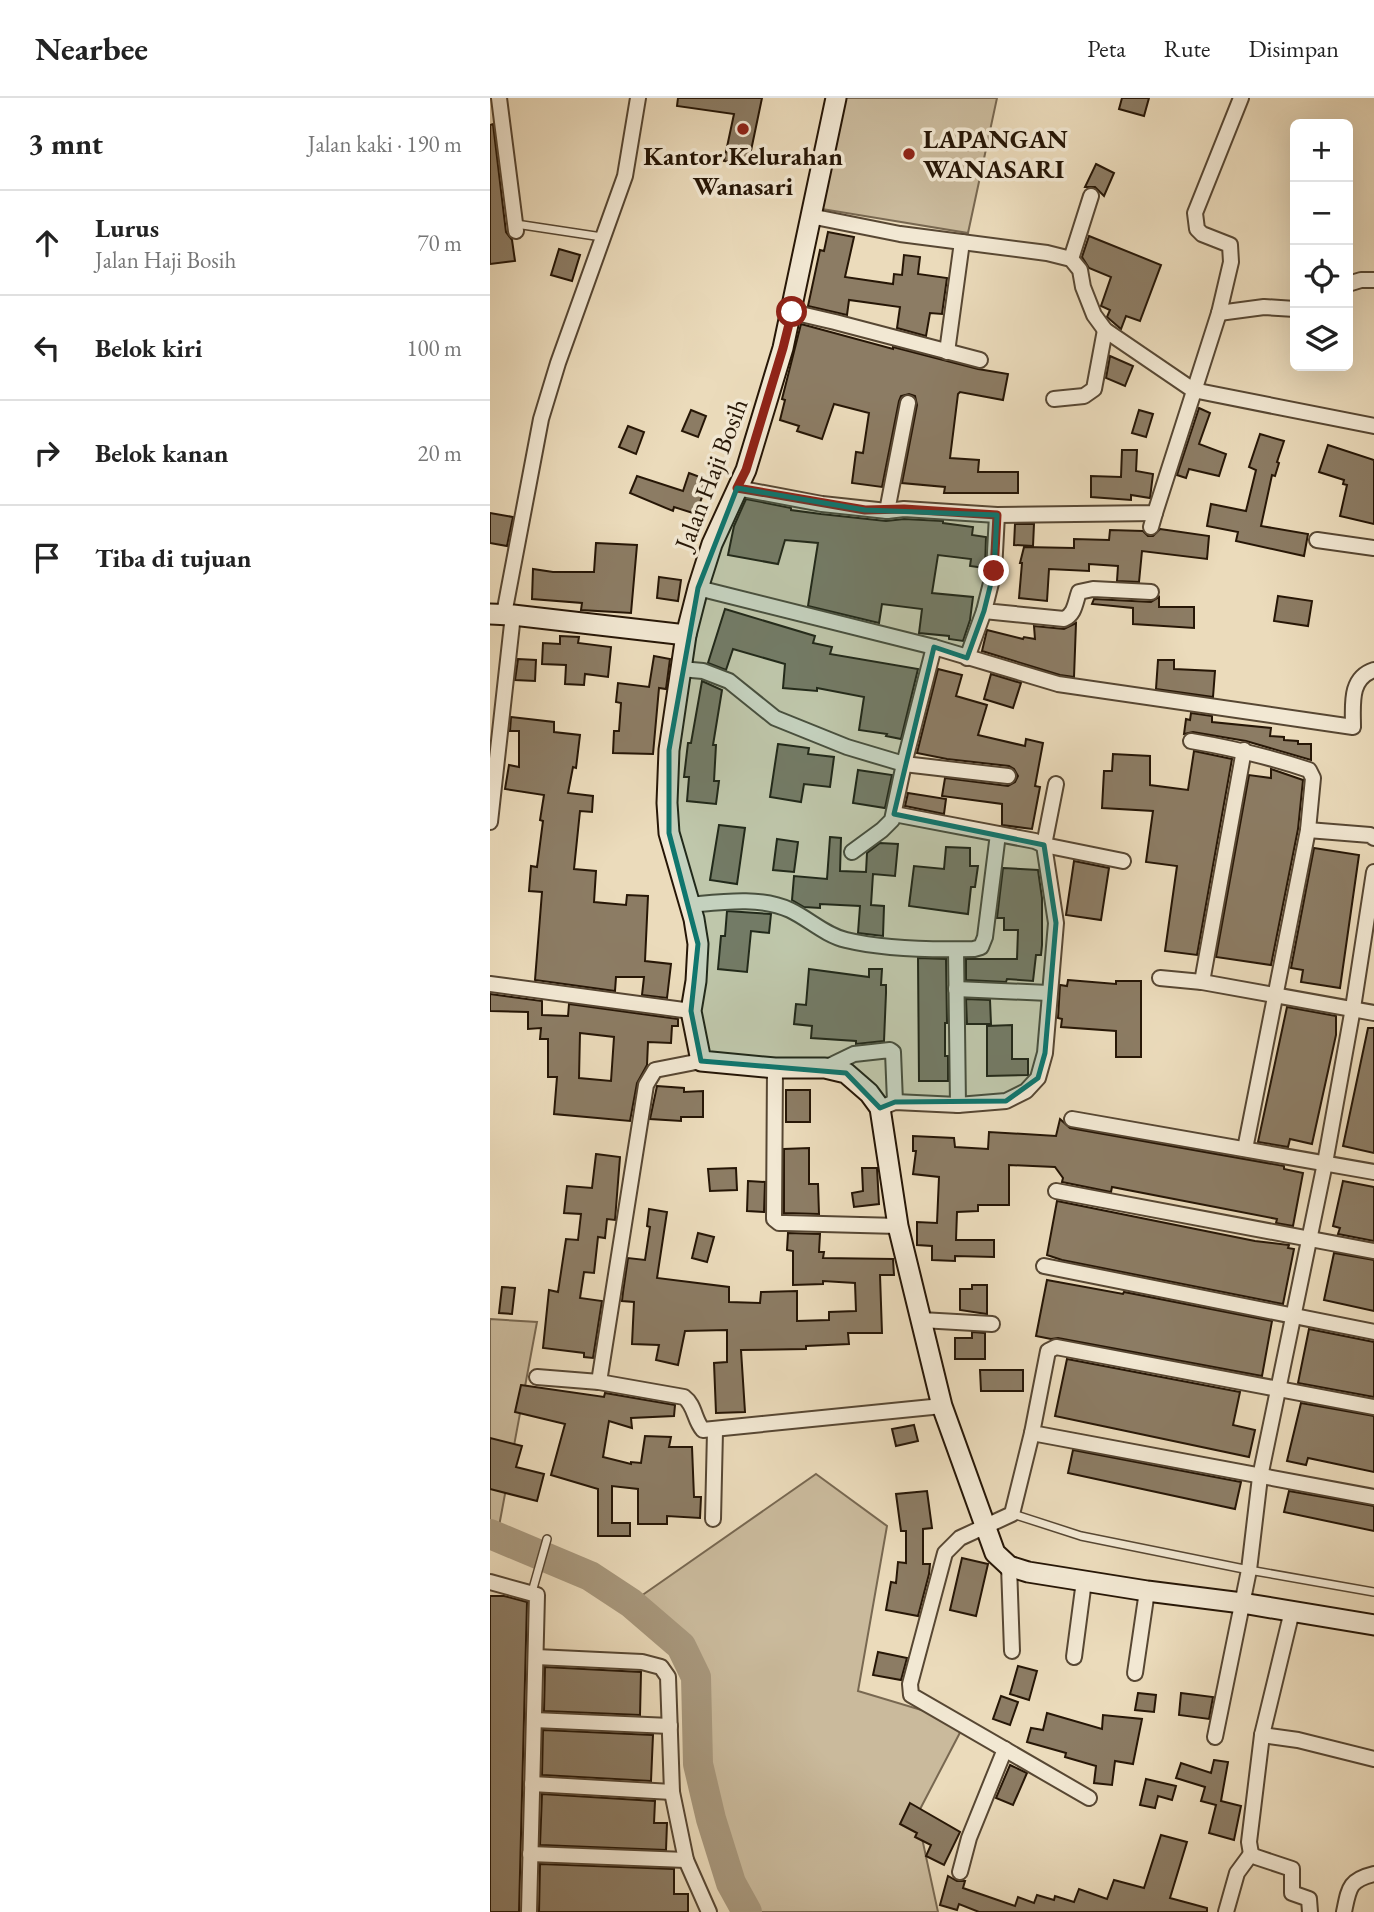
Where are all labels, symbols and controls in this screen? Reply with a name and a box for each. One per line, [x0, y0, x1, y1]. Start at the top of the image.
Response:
text: Nearbee [35, 27, 148, 70]
text: Peta [1087, 33, 1126, 64]
text: Rute [1164, 33, 1210, 64]
text: Disimpan [1248, 33, 1339, 64]
map controls [1290, 119, 1353, 371]
button: + [1290, 119, 1353, 182]
marker: Kantor Kelurahan Wanasari [735, 121, 751, 137]
place label: LAPANGAN WANASARI [923, 122, 1068, 186]
text: 3 mnt [28, 124, 103, 163]
text: Jalan kaki · 190 m [308, 129, 462, 159]
place label: Kantor Kelurahan Wanasari [643, 139, 843, 203]
marker: LAPANGAN WANASARI [901, 146, 917, 162]
button: − [1290, 182, 1353, 245]
text: Lurus [95, 211, 159, 245]
icon: ahead [28, 224, 66, 262]
text: 70 m [417, 228, 462, 258]
text: Jalan Haji Bosih [95, 245, 236, 275]
button: locate [1290, 245, 1353, 308]
route start [776, 296, 807, 327]
button: layers [1290, 308, 1353, 371]
icon: left [28, 329, 66, 367]
text: Belok kiri [95, 331, 202, 365]
text: 100 m [406, 333, 462, 363]
street label: Jalan Haji Bosih [666, 393, 755, 556]
icon: right [28, 434, 66, 472]
text: Belok kanan [95, 436, 229, 470]
text: 20 m [417, 438, 462, 468]
icon: arrive [28, 539, 66, 577]
text: Tiba di tujuan [95, 541, 251, 575]
route end [978, 555, 1009, 586]

